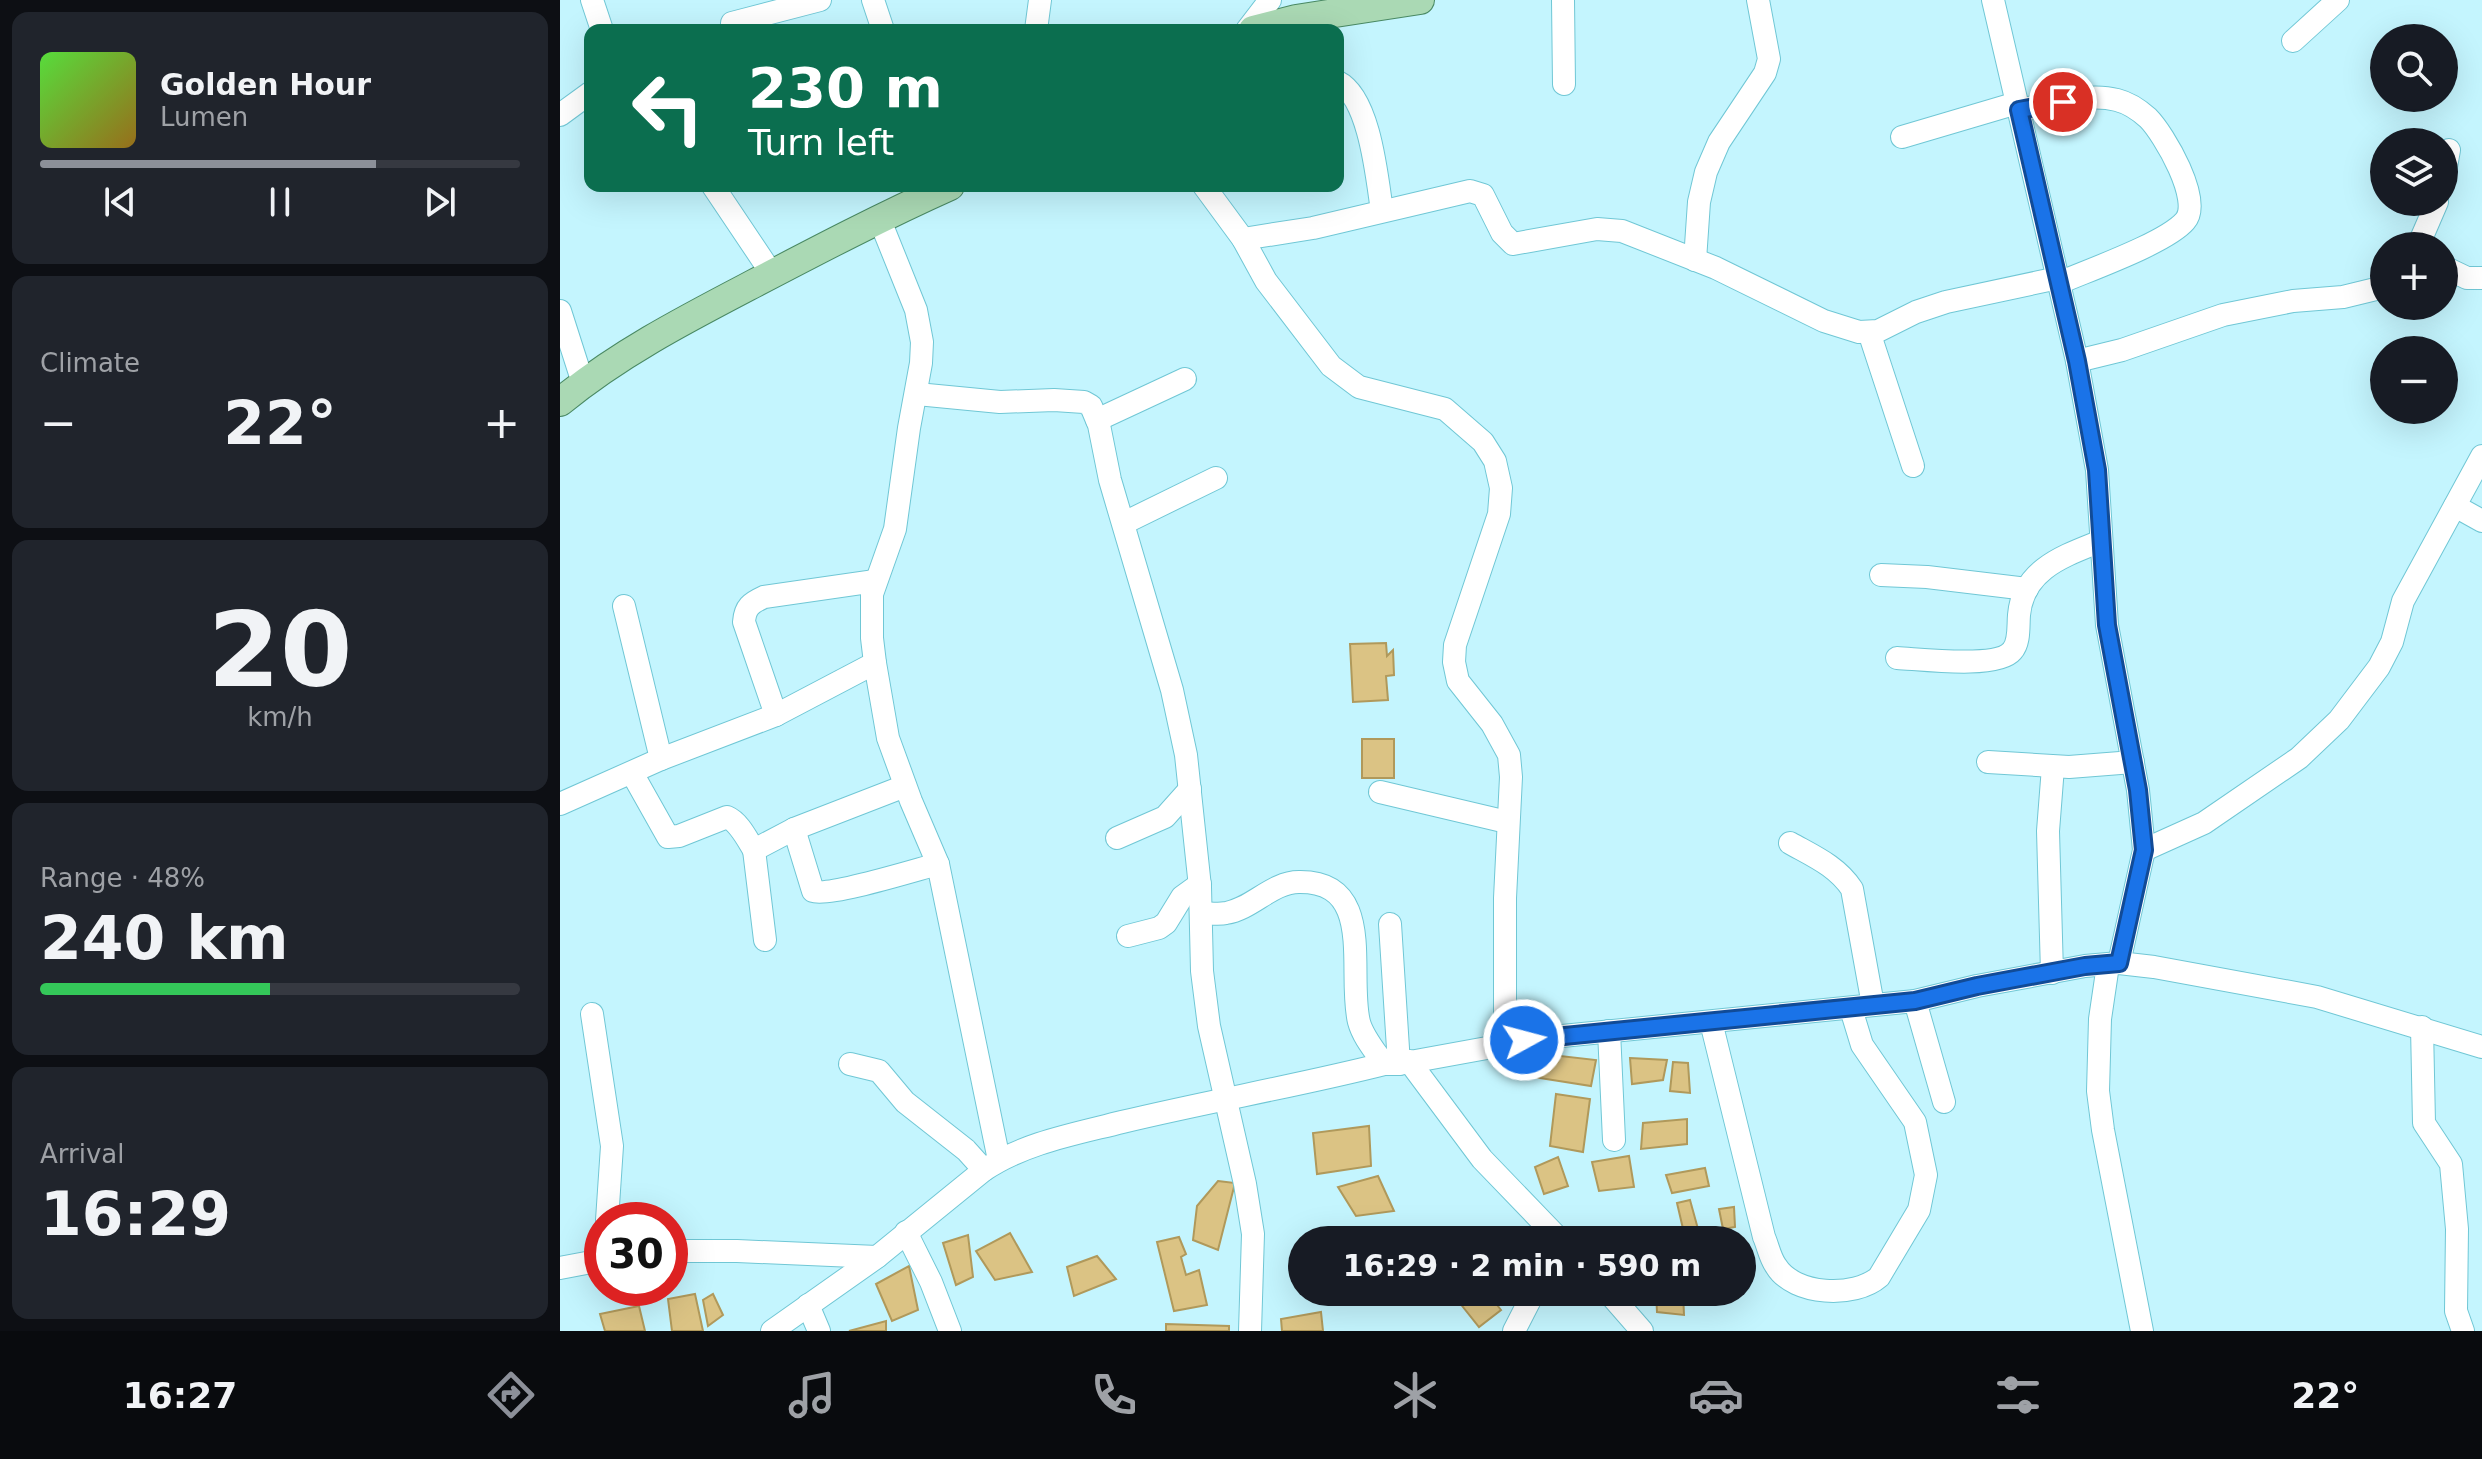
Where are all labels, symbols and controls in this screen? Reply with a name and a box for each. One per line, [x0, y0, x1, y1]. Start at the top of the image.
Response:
map controls [2370, 24, 2458, 424]
button: search [2370, 24, 2458, 112]
text: 230 m [748, 55, 943, 120]
icon: left [616, 56, 720, 160]
text: Golden Hour [160, 67, 371, 102]
pin [2029, 68, 2097, 136]
icon: arrive [2041, 80, 2085, 124]
text: Lumen [160, 102, 248, 132]
text: Turn left [748, 122, 894, 163]
button: layers [2370, 128, 2458, 216]
icon: previous [98, 180, 142, 224]
icon: pause [258, 180, 302, 224]
icon: next [418, 180, 462, 224]
button: + [2370, 232, 2458, 320]
button: − [2370, 336, 2458, 424]
text: Climate [40, 348, 140, 378]
text: 22° [223, 388, 337, 458]
text: − [40, 397, 77, 448]
text: + [483, 397, 520, 448]
text: 20 [208, 589, 352, 711]
text: km/h [247, 702, 313, 732]
text: Range · 48% [40, 863, 205, 893]
text: 240 km [40, 903, 289, 973]
position arrow [1482, 998, 1566, 1082]
text: Arrival [40, 1139, 124, 1169]
text: 16:29 [40, 1179, 231, 1249]
speed limit sign: 30 [584, 1202, 688, 1306]
text: 16:29 · 2 min · 590 m [1343, 1248, 1701, 1283]
icon: directions [483, 1367, 539, 1423]
icon: music [784, 1367, 840, 1423]
icon: phone [1086, 1367, 1142, 1423]
icon: climate [1387, 1367, 1443, 1423]
icon: car [1688, 1367, 1744, 1423]
icon: filters [1990, 1367, 2046, 1423]
text: 16:27 [123, 1375, 237, 1416]
text: 22° [2291, 1375, 2359, 1416]

